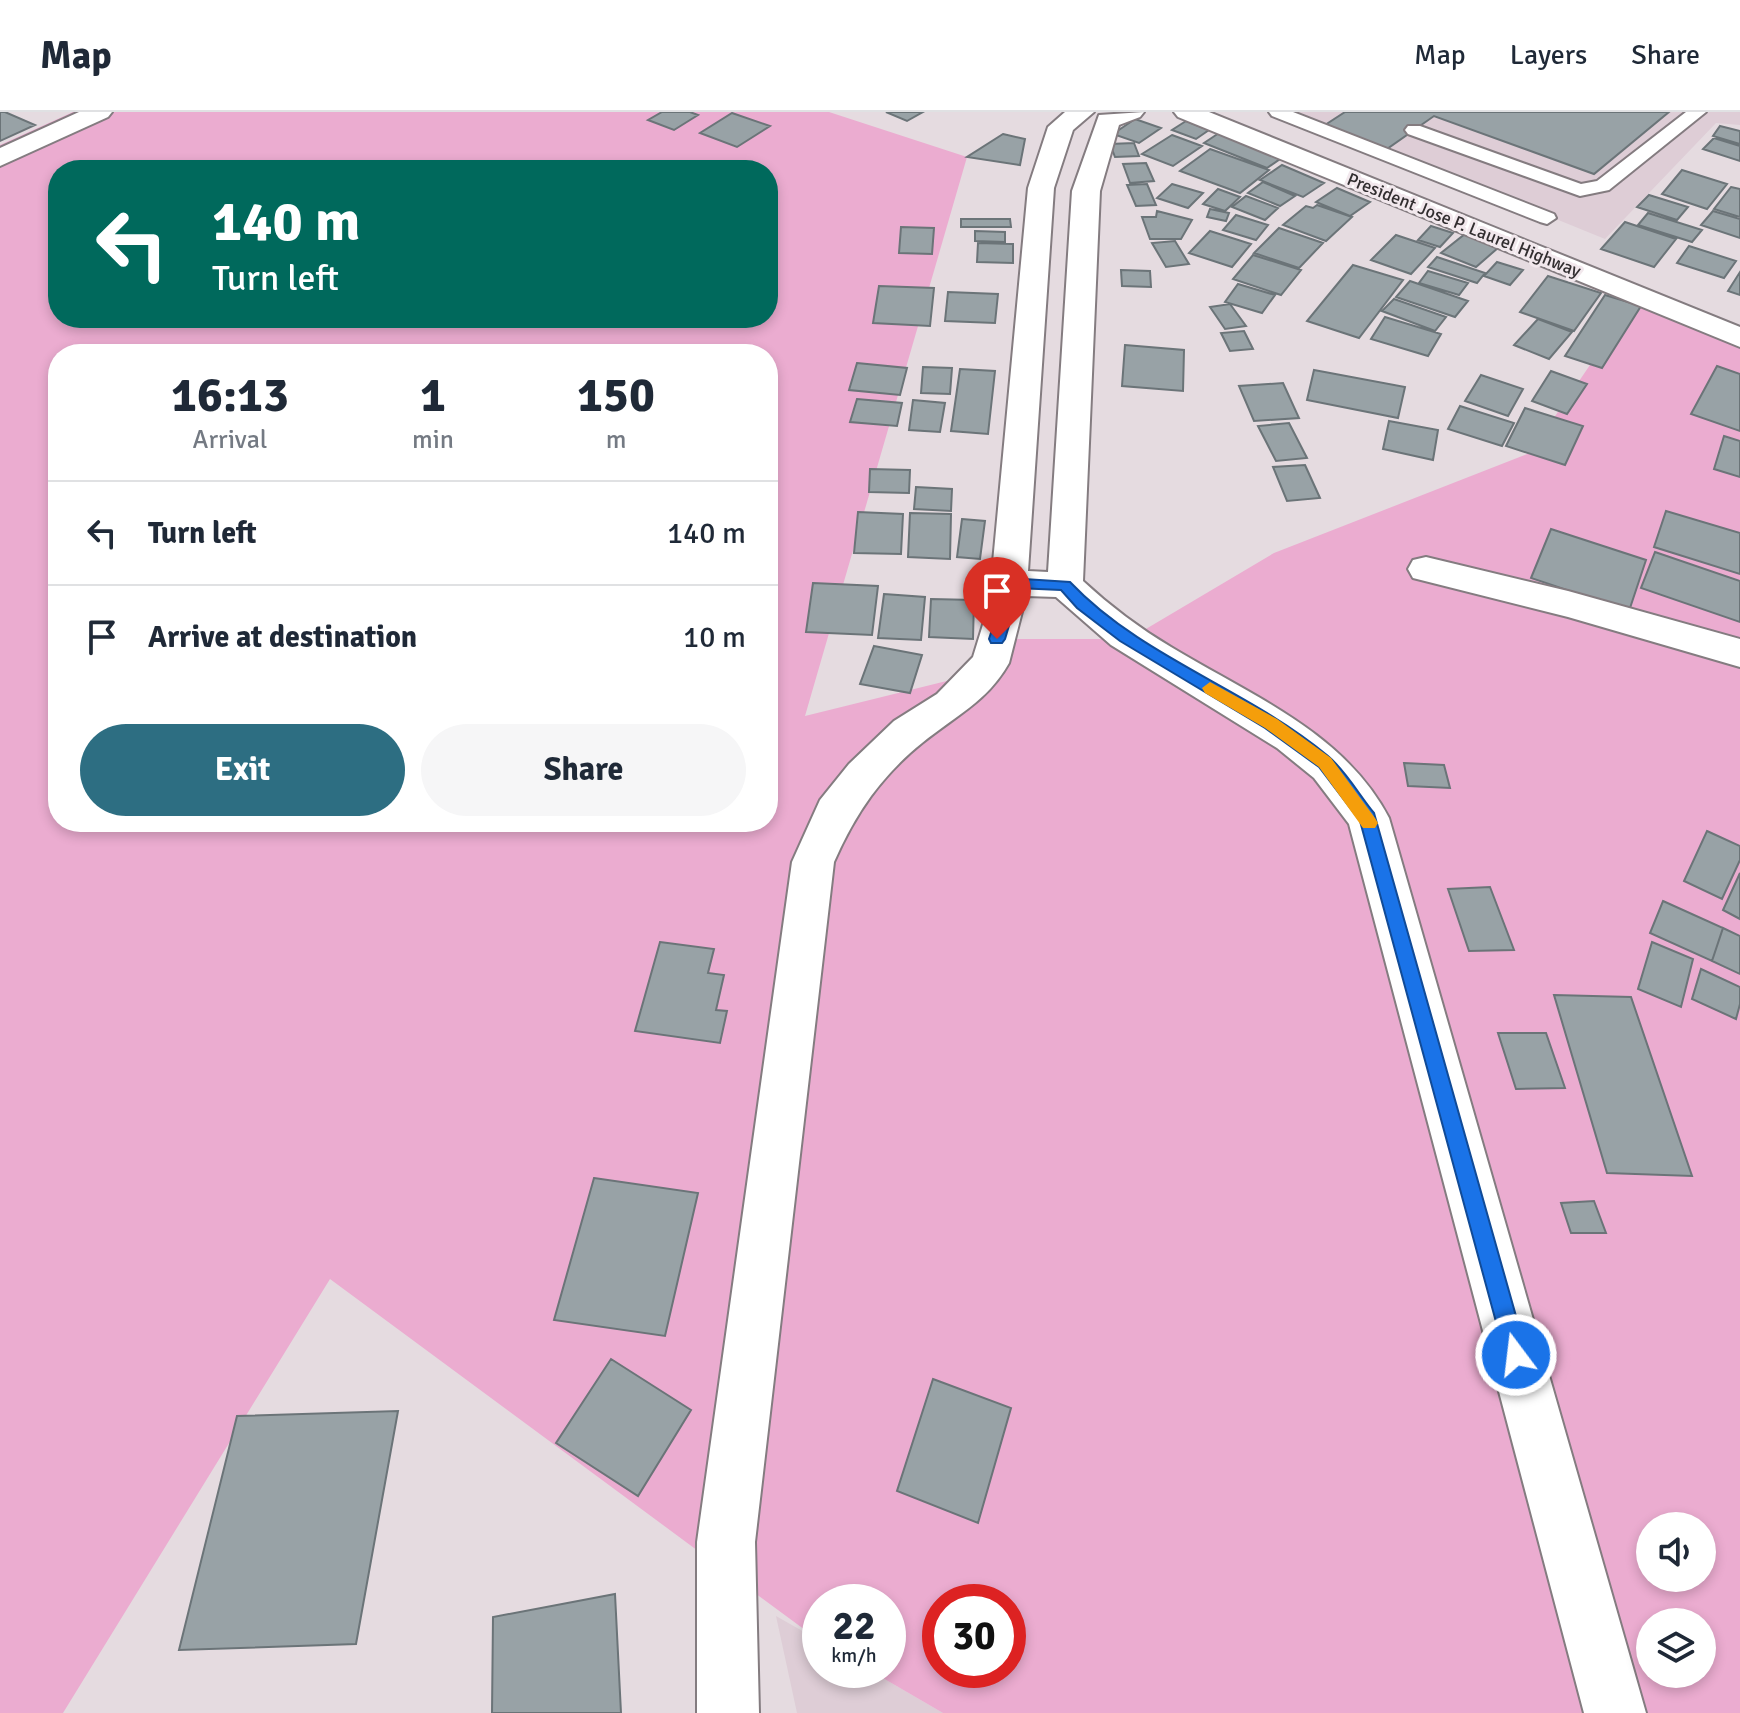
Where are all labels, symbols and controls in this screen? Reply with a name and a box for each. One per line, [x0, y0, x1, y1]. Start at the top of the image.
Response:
text: Map [40, 32, 112, 79]
text: Map [1414, 38, 1466, 72]
text: Layers [1510, 38, 1587, 72]
text: Share [1631, 38, 1700, 72]
street label: President Jose P. Laurel Highway [1344, 168, 1585, 282]
text: 140 m [212, 187, 360, 256]
icon: left [80, 192, 184, 296]
text: Turn left [212, 256, 339, 301]
text: 16:13 [171, 366, 289, 425]
text: 1 [420, 366, 446, 425]
text: 150 [577, 366, 655, 425]
text: Arrival [193, 424, 267, 456]
text: min [412, 424, 454, 456]
text: m [606, 424, 626, 456]
icon: left [80, 511, 124, 555]
text: Turn left [148, 515, 257, 552]
text: 140 m [667, 515, 746, 552]
pin [963, 557, 1031, 639]
icon: arrive [975, 569, 1019, 613]
icon: arrive [80, 615, 124, 659]
text: Arrive at destination [148, 619, 417, 656]
text: 10 m [683, 619, 746, 656]
button: Exit [80, 724, 405, 816]
button: Share [421, 724, 746, 816]
position arrow [1474, 1313, 1558, 1397]
map controls [1636, 1512, 1716, 1688]
button: sound [1636, 1512, 1716, 1592]
speed limit sign: 30 [922, 1584, 1026, 1688]
text: 22 [832, 1601, 876, 1651]
button: layers [1636, 1608, 1716, 1688]
text: km/h [831, 1643, 877, 1668]

